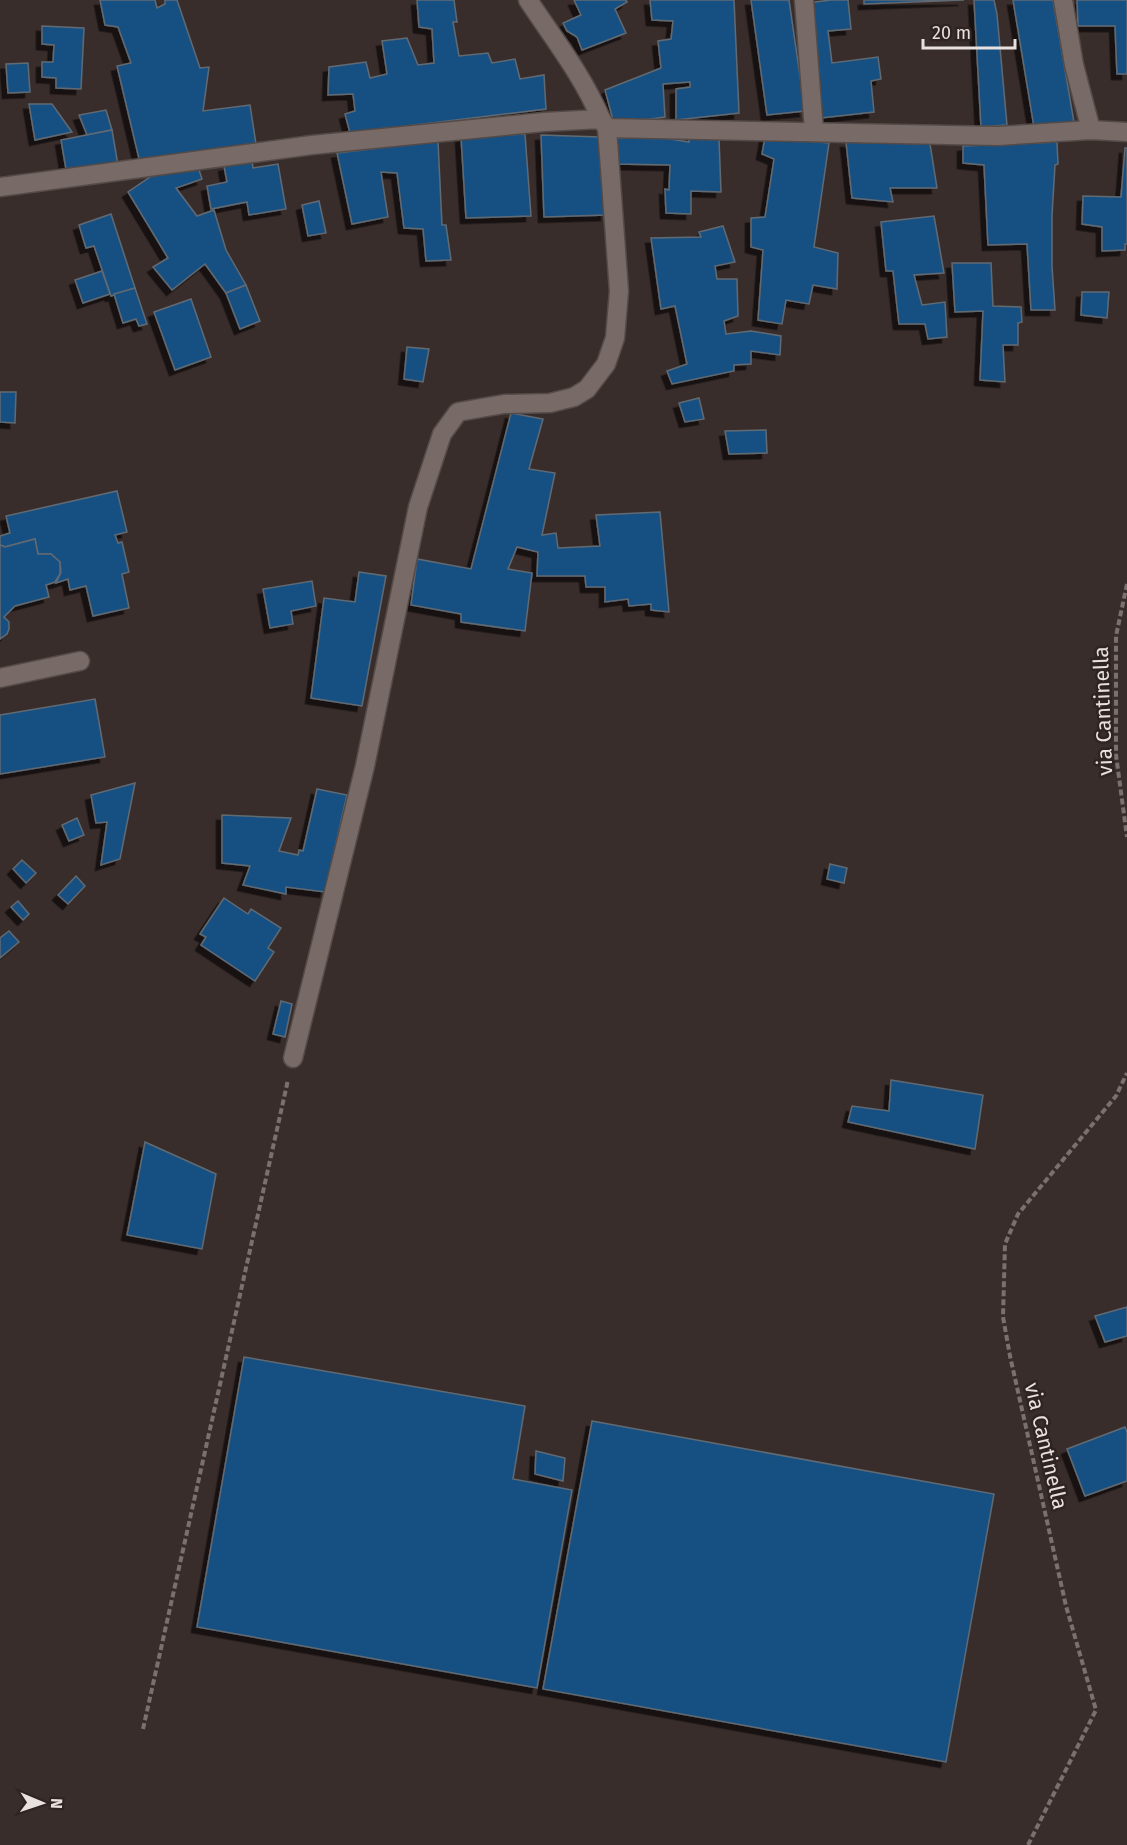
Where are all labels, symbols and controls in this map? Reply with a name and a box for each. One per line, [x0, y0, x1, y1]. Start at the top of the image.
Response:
scale bar [923, 12, 1014, 50]
text: 20 m [932, 22, 971, 44]
street label: via Cantinella [1088, 646, 1118, 776]
street label: via Cantinella [1019, 1380, 1073, 1512]
north arrow [12, 1773, 72, 1833]
text: N [47, 1798, 66, 1809]

